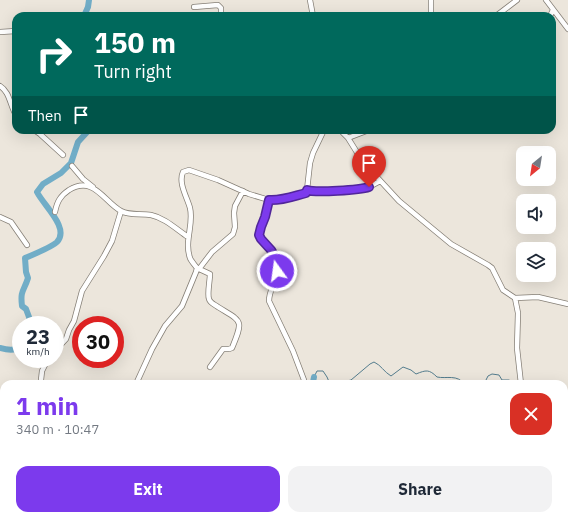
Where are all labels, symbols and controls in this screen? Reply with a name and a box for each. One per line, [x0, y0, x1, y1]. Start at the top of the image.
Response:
text: 150 m [94, 24, 176, 61]
icon: right [28, 28, 80, 80]
text: Turn right [94, 60, 172, 83]
icon: arrive [70, 104, 92, 126]
text: Then [28, 106, 62, 125]
pin [352, 146, 386, 187]
north arrow [516, 146, 556, 186]
map controls [516, 146, 556, 282]
icon: arrive [358, 152, 380, 174]
button: sound [516, 194, 556, 234]
button: layers [516, 242, 556, 282]
position arrow [256, 250, 298, 292]
speed limit sign: 30 [72, 316, 124, 368]
text: 23 [26, 323, 50, 350]
text: km/h [26, 345, 50, 358]
text: 1 min [16, 390, 79, 422]
button: close [510, 393, 552, 435]
text: 340 m · 10:47 [16, 421, 99, 438]
button: Exit [16, 466, 280, 512]
button: Share [288, 466, 552, 512]

